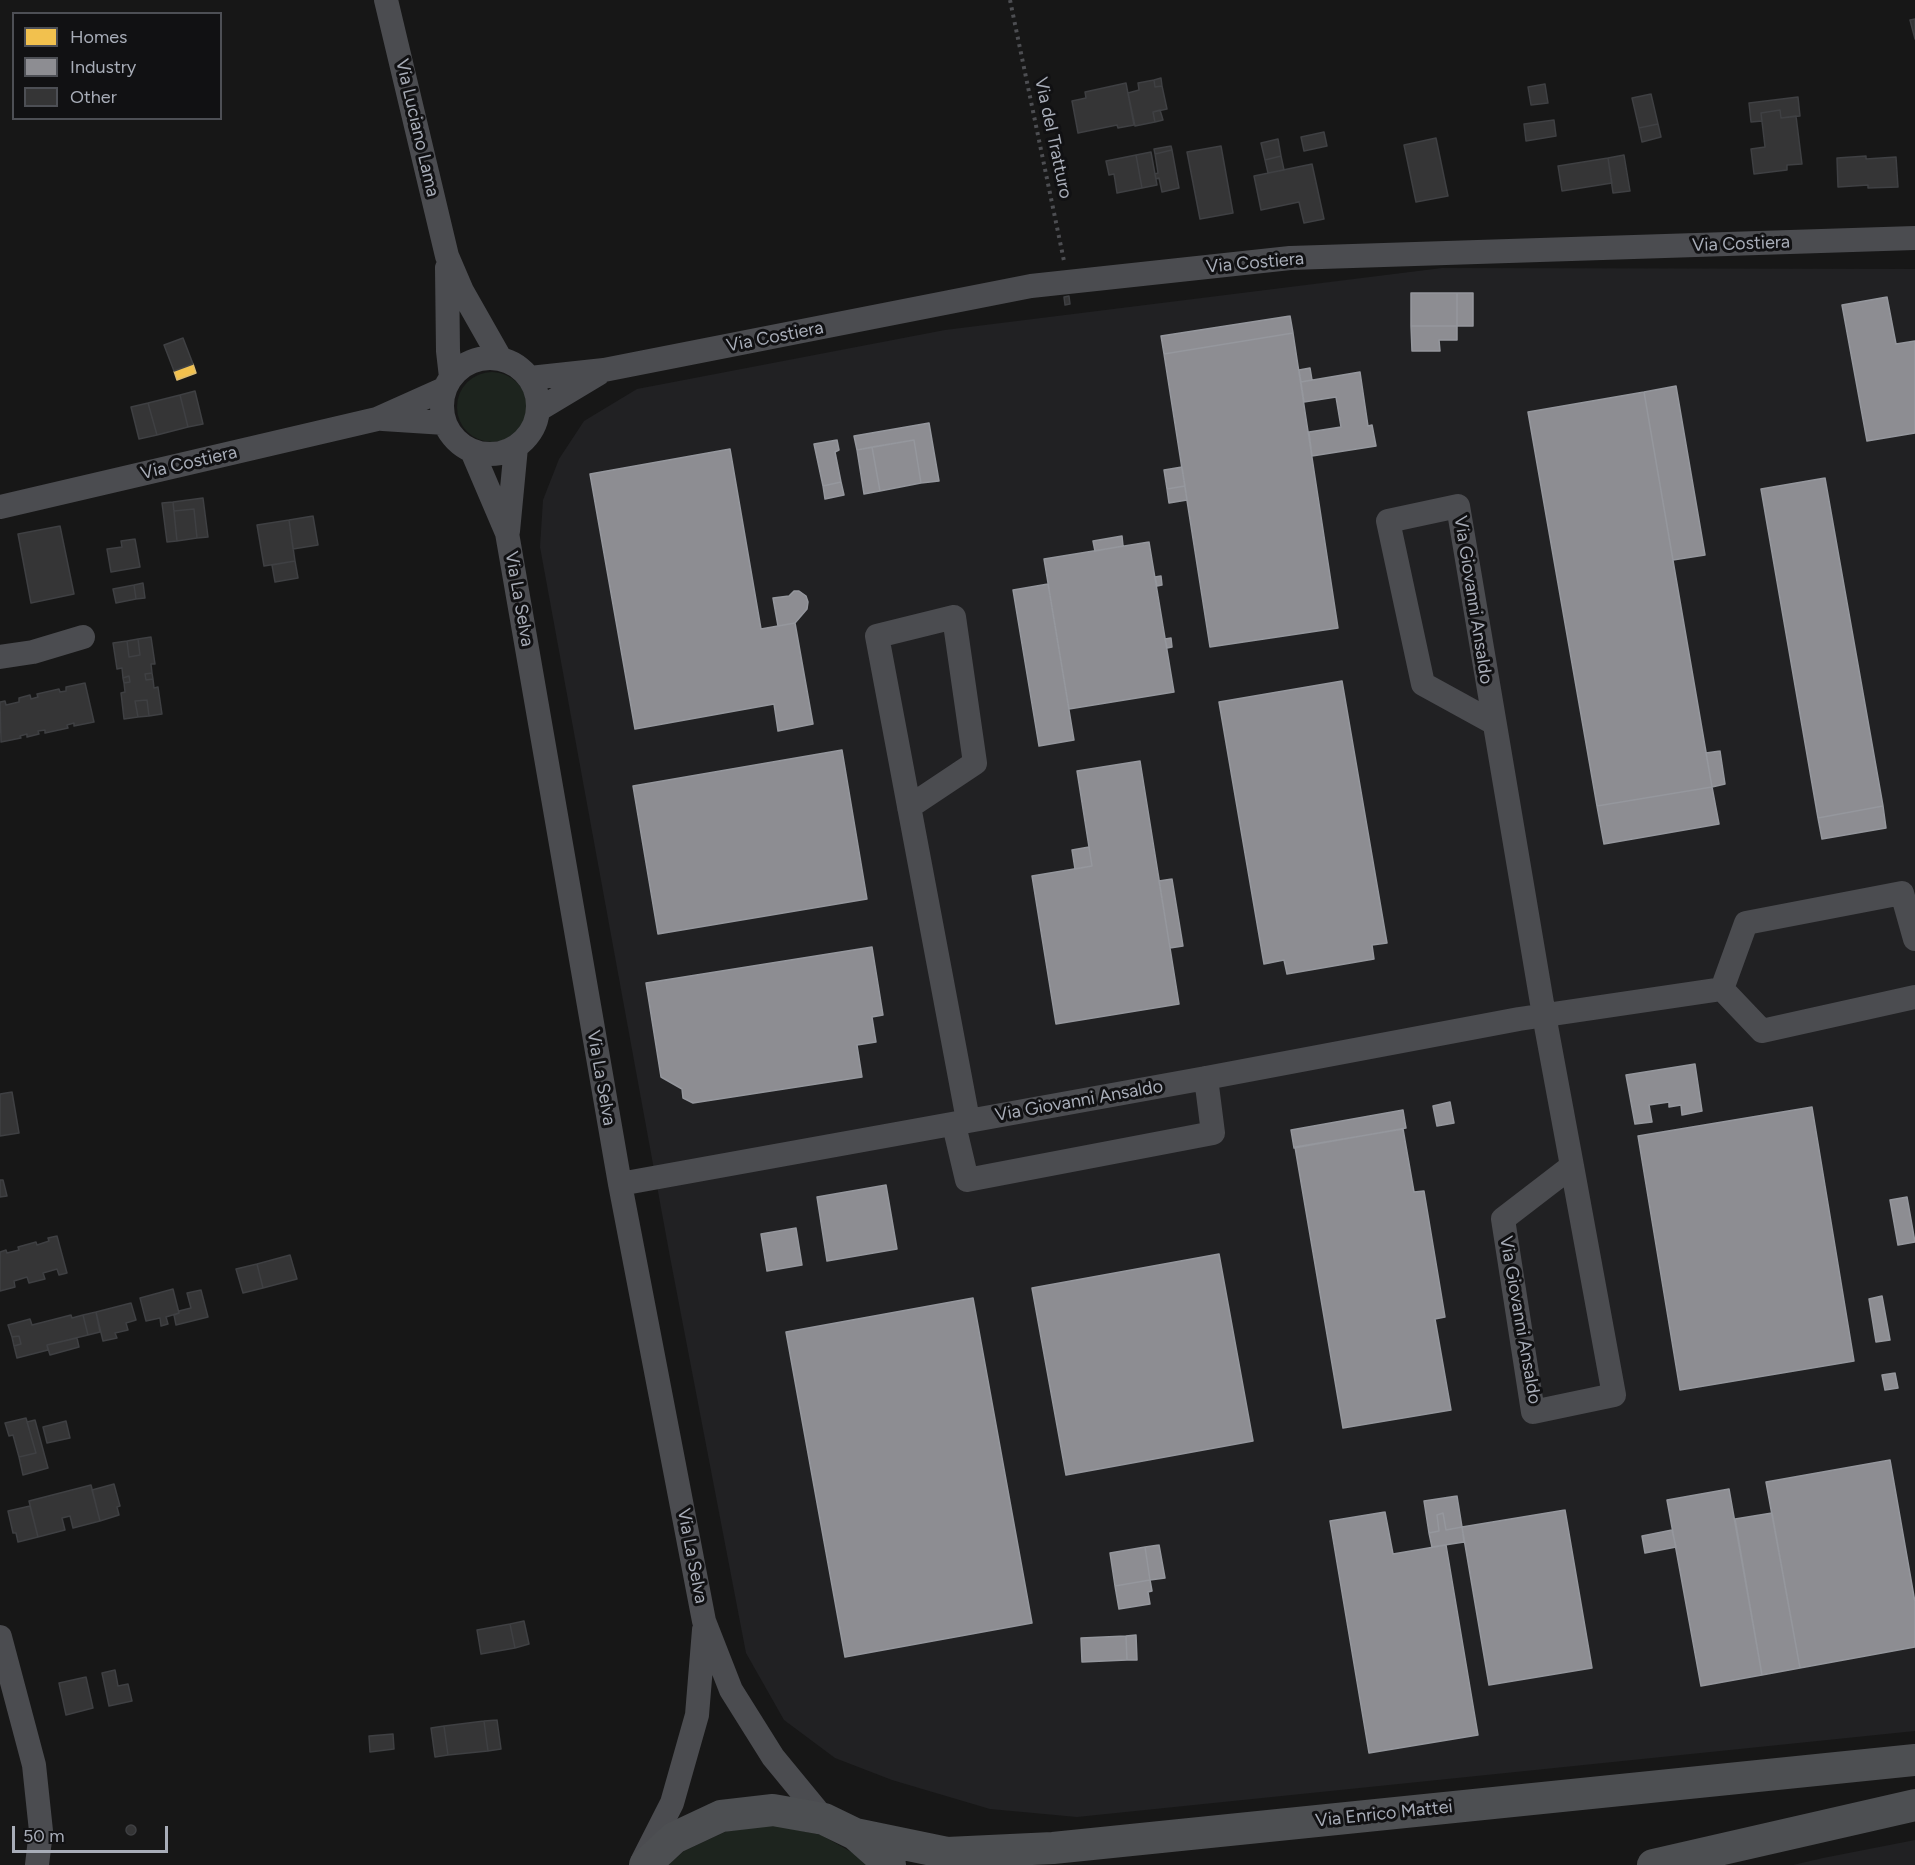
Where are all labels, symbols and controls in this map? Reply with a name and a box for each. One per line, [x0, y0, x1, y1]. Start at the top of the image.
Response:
legend [12, 12, 222, 120]
text: Homes [70, 26, 128, 48]
text: Industry [70, 56, 136, 78]
street label: Via Luciano Lama [391, 57, 443, 199]
street label: Via del Tratturo [1030, 75, 1076, 201]
text: Other [70, 86, 117, 108]
street label: Via Costiera [1692, 231, 1790, 257]
street label: Via Costiera [1205, 248, 1305, 278]
street label: Via Costiera [725, 317, 825, 357]
street label: Via Costiera [139, 441, 239, 485]
street label: Via Giovanni Ansaldo [1449, 514, 1497, 686]
street label: Via La Selva [500, 550, 538, 648]
street label: Via La Selva [582, 1029, 620, 1127]
street label: Via Giovanni Ansaldo [993, 1076, 1165, 1126]
street label: Via Giovanni Ansaldo [1495, 1234, 1545, 1406]
street label: Via La Selva [672, 1507, 712, 1605]
street label: Via Enrico Mattei [1314, 1796, 1454, 1832]
scale bar [15, 1814, 171, 1852]
text: 50 m [23, 1825, 65, 1847]

